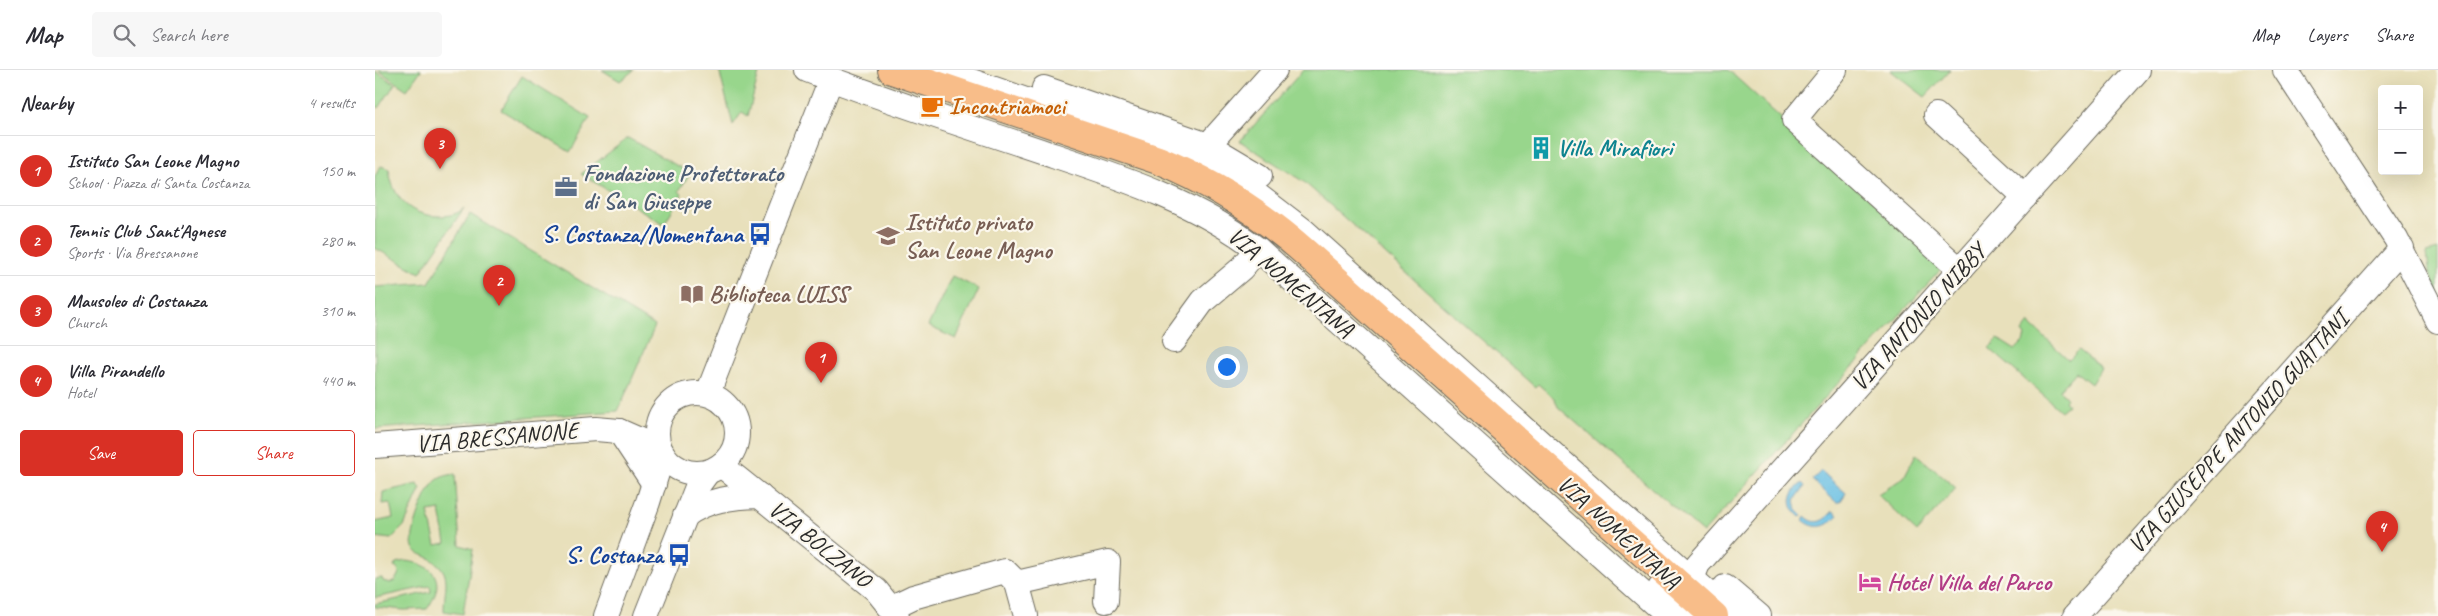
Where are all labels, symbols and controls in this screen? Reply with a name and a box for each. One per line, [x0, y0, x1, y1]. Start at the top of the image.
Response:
search box [92, 12, 442, 57]
text: Map [25, 20, 62, 50]
icon: search [110, 21, 138, 49]
text: Search here [150, 23, 228, 47]
text: Map [2252, 24, 2280, 46]
text: Layers [2308, 24, 2347, 46]
text: Share [2375, 24, 2413, 46]
map controls [2378, 85, 2423, 175]
button: + [2378, 85, 2423, 130]
text: Nearby [20, 90, 73, 116]
place label: Incontriamoci [949, 91, 1068, 121]
text: 4 results [308, 93, 355, 113]
cafe icon: Incontriamoci [919, 93, 945, 119]
pin: 3 [424, 128, 456, 169]
button: − [2378, 130, 2423, 175]
place label: Villa Mirafiori [1557, 133, 1676, 163]
building icon: Villa Mirafiori [1528, 135, 1554, 161]
text: Istituto San Leone Magno [67, 149, 238, 173]
place label: Fondazione Protettorato di San Giuseppe [583, 158, 785, 216]
text: 1 [32, 161, 40, 181]
text: 150 m [321, 161, 355, 181]
text: School · Piazza di Santa Costanza [67, 173, 249, 193]
office icon: Fondazione Protettorato di San Giuseppe [553, 174, 579, 200]
place label: Istituto privato San Leone Magno [905, 207, 1054, 265]
text: Tennis Club Sant'Agnese [67, 219, 225, 243]
place label: S. Costanza/Nomentana [542, 219, 745, 249]
street label: VIA NOMENTANA [1222, 220, 1361, 344]
bus stop icon: S. Costanza/Nomentana [747, 221, 773, 247]
school or university icon: Istituto privato San Leone Magno [875, 223, 901, 249]
text: 2 [32, 231, 40, 251]
text: 280 m [321, 231, 355, 251]
street label: VIA ANTONIO NIBBY [1844, 234, 1995, 397]
text: Sports · Via Bressanone [67, 243, 197, 263]
pin: 2 [483, 265, 515, 306]
place label: Biblioteca LUISS [709, 279, 852, 309]
library icon: Biblioteca LUISS [679, 281, 705, 307]
text: Mausoleo di Costanza [67, 289, 206, 313]
street label: VIA GIUSEPPE ANTONIO GUATTANI [2121, 300, 2359, 560]
text: 3 [32, 301, 40, 321]
text: 310 m [321, 301, 355, 321]
text: Church [67, 313, 107, 333]
pin: 1 [805, 342, 837, 383]
your location [1214, 354, 1240, 380]
text: Villa Pirandello [67, 359, 164, 383]
text: 4 [32, 371, 40, 391]
text: 440 m [321, 371, 355, 391]
text: Hotel [67, 383, 95, 403]
street label: VIA BRESSANONE [415, 415, 582, 459]
button: Save [20, 430, 183, 476]
button: Share [193, 430, 355, 476]
street label: VIA NOMENTANA [1551, 469, 1688, 596]
street label: VIA BOLZANO [763, 494, 879, 596]
pin: 4 [2366, 511, 2398, 552]
place label: S. Costanza [566, 540, 665, 570]
bus stop icon: S. Costanza [666, 542, 692, 568]
place label: Hotel Villa del Parco [1887, 567, 2053, 597]
hotel icon: Hotel Villa del Parco [1857, 569, 1883, 595]

